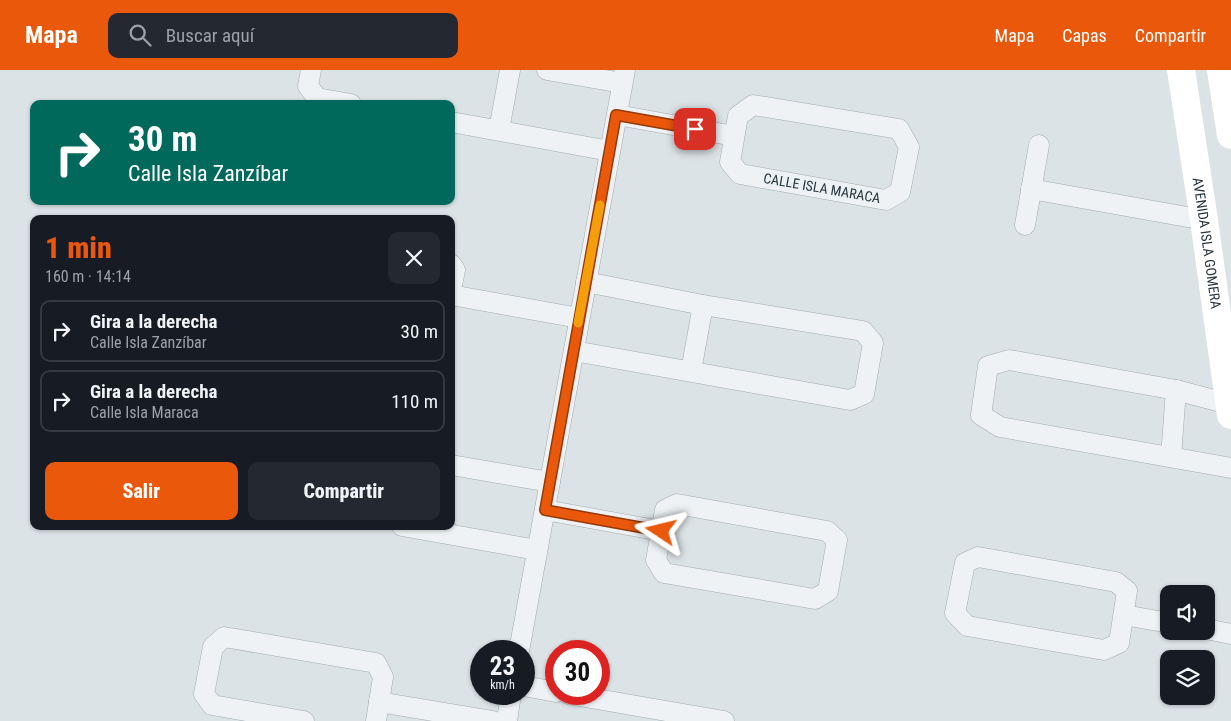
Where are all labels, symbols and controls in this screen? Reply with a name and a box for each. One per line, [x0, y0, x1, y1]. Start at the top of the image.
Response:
search box [108, 13, 458, 58]
text: Mapa [25, 21, 78, 49]
icon: search [126, 21, 154, 49]
text: Buscar aquí [166, 24, 254, 47]
text: Mapa [995, 25, 1034, 46]
text: Capas [1062, 25, 1107, 46]
text: Compartir [1135, 25, 1206, 46]
pin [674, 108, 716, 150]
icon: arrive [681, 115, 709, 143]
text: 30 m [128, 119, 197, 160]
icon: right [45, 120, 110, 185]
text: Calle Isla Zanzíbar [128, 161, 288, 186]
street label: CALLE ISLA MARACA [762, 170, 882, 206]
street label: AVENIDA ISLA GOMERA [1190, 176, 1224, 310]
text: 1 min [45, 230, 112, 265]
button: close [388, 232, 440, 284]
text: 160 m · 14:14 [45, 267, 131, 286]
text: Gira a la derecha [90, 310, 217, 333]
icon: right [47, 317, 75, 345]
text: 30 m [401, 320, 438, 343]
text: Calle Isla Zanzíbar [90, 333, 207, 352]
text: Gira a la derecha [90, 380, 217, 403]
icon: right [47, 387, 75, 415]
text: 110 m [391, 390, 438, 413]
text: Calle Isla Maraca [90, 403, 199, 422]
button: Salir [45, 462, 238, 520]
button: Compartir [248, 462, 440, 520]
position arrow [634, 504, 686, 556]
map controls [1160, 585, 1215, 705]
button: sound [1160, 585, 1215, 640]
speed limit sign: 30 [545, 640, 610, 705]
button: layers [1160, 650, 1215, 705]
text: 23 [490, 652, 515, 681]
text: km/h [490, 678, 515, 692]

